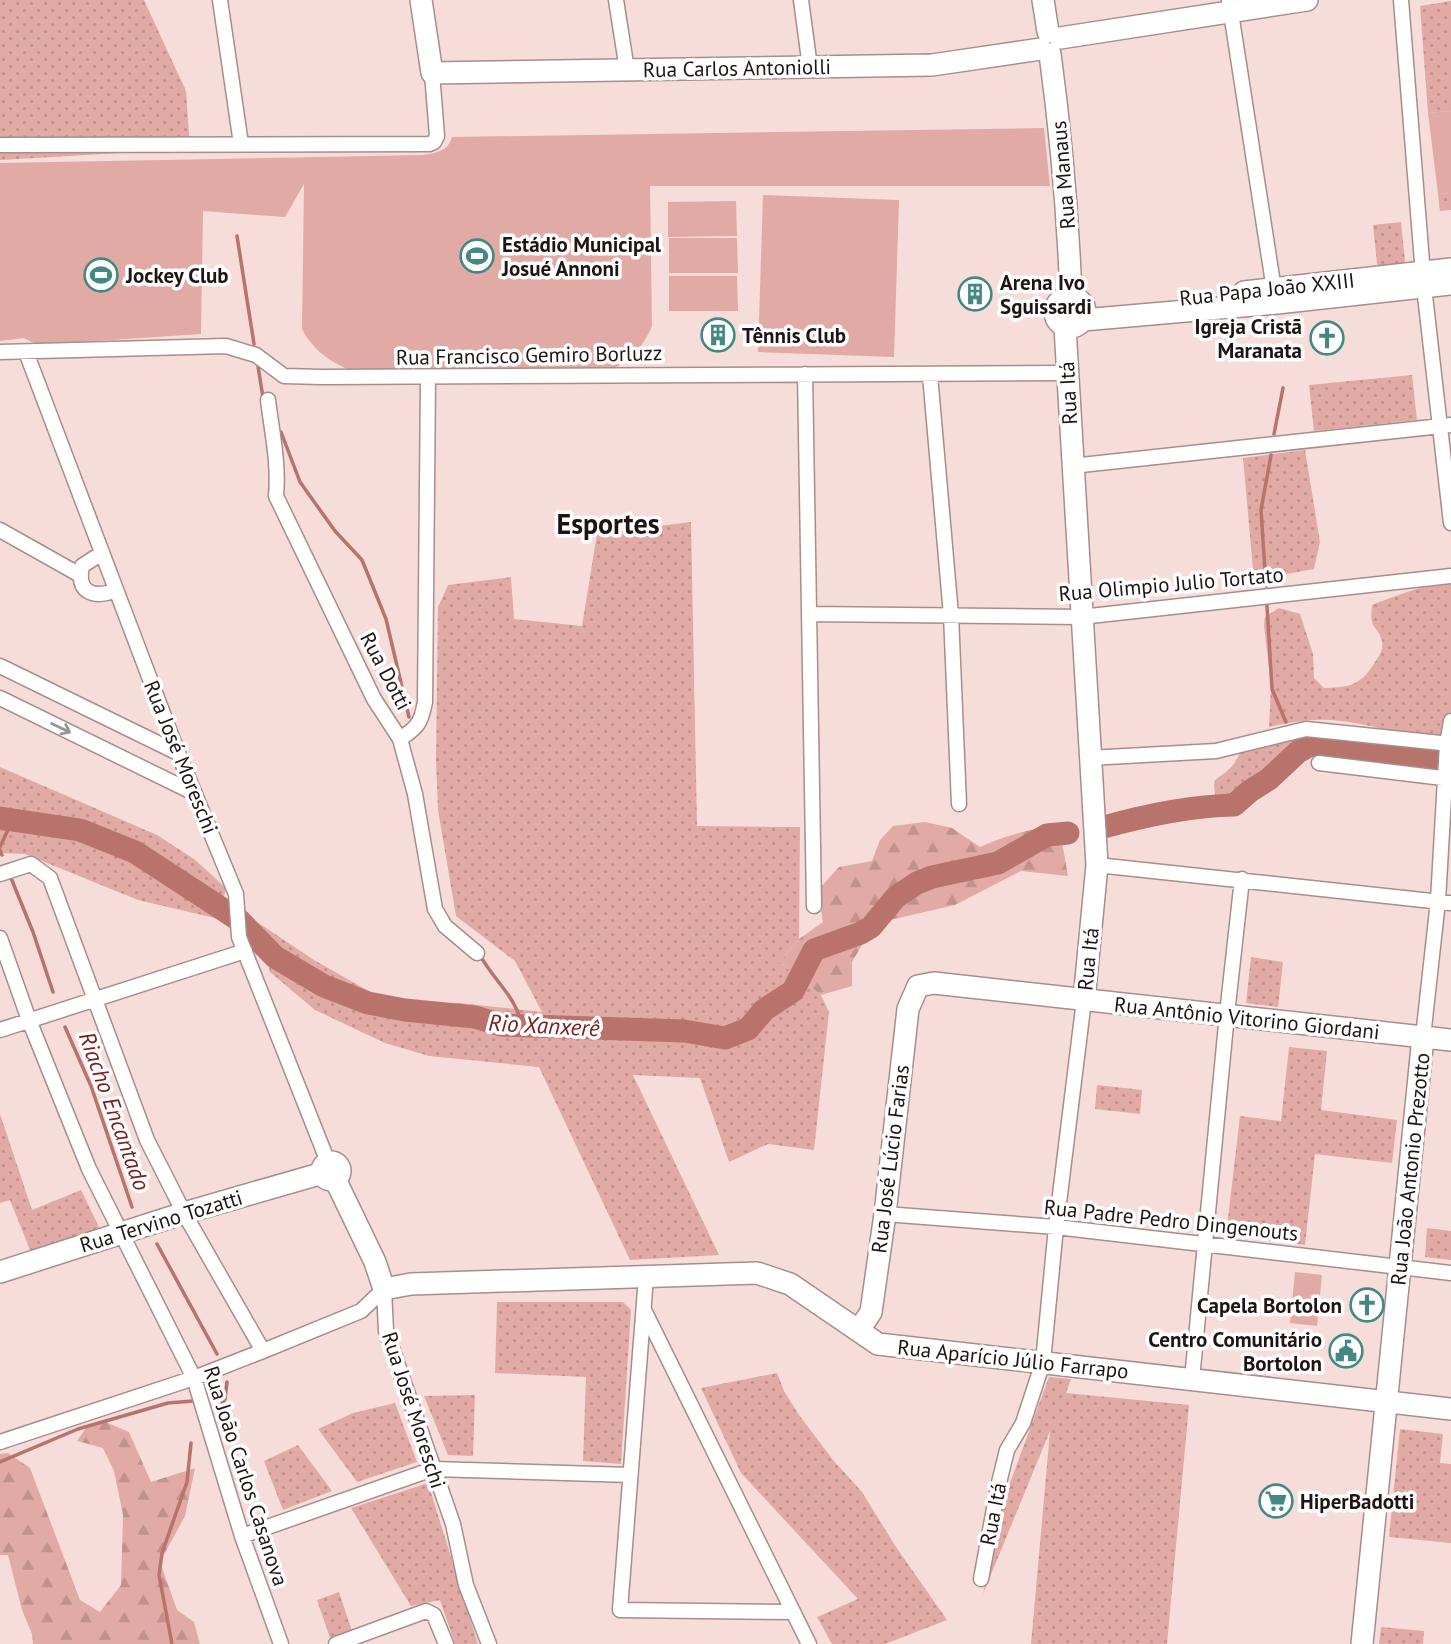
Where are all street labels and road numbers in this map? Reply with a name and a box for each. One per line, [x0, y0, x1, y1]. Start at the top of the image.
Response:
street label: Rua Carlos Antoniolli [643, 53, 831, 83]
street label: Rua Manaus [1045, 120, 1081, 230]
street label: Rua Papa João XXIII [1178, 266, 1356, 312]
street label: Rua Francisco Gemiro Borluzz [396, 339, 662, 371]
street label: Rua Itá [1053, 361, 1083, 425]
street label: Rua Olimpio Julio Tortato [1057, 561, 1285, 607]
street label: Rua Dotti [354, 627, 418, 715]
street label: Rua José Moreschi [138, 676, 224, 838]
street label: Rua Itá [1071, 926, 1105, 992]
street label: Rua Antônio Vitorino Giordani [1113, 991, 1381, 1045]
street label: Rua João Antonio Prezotto [1384, 1051, 1436, 1287]
street label: Rua José Lúcio Farias [865, 1063, 915, 1255]
street label: Rua Tervino Tozatti [76, 1183, 246, 1259]
street label: Rua Padre Pedro Dingenouts [1043, 1193, 1299, 1247]
street label: Rua José Moreschi [376, 1328, 452, 1492]
street label: Rua Aparício Júlio Farrapo [896, 1333, 1130, 1385]
street label: Rua João Carlos Casanova [198, 1363, 294, 1589]
street label: Rua Itá [974, 1480, 1012, 1548]

